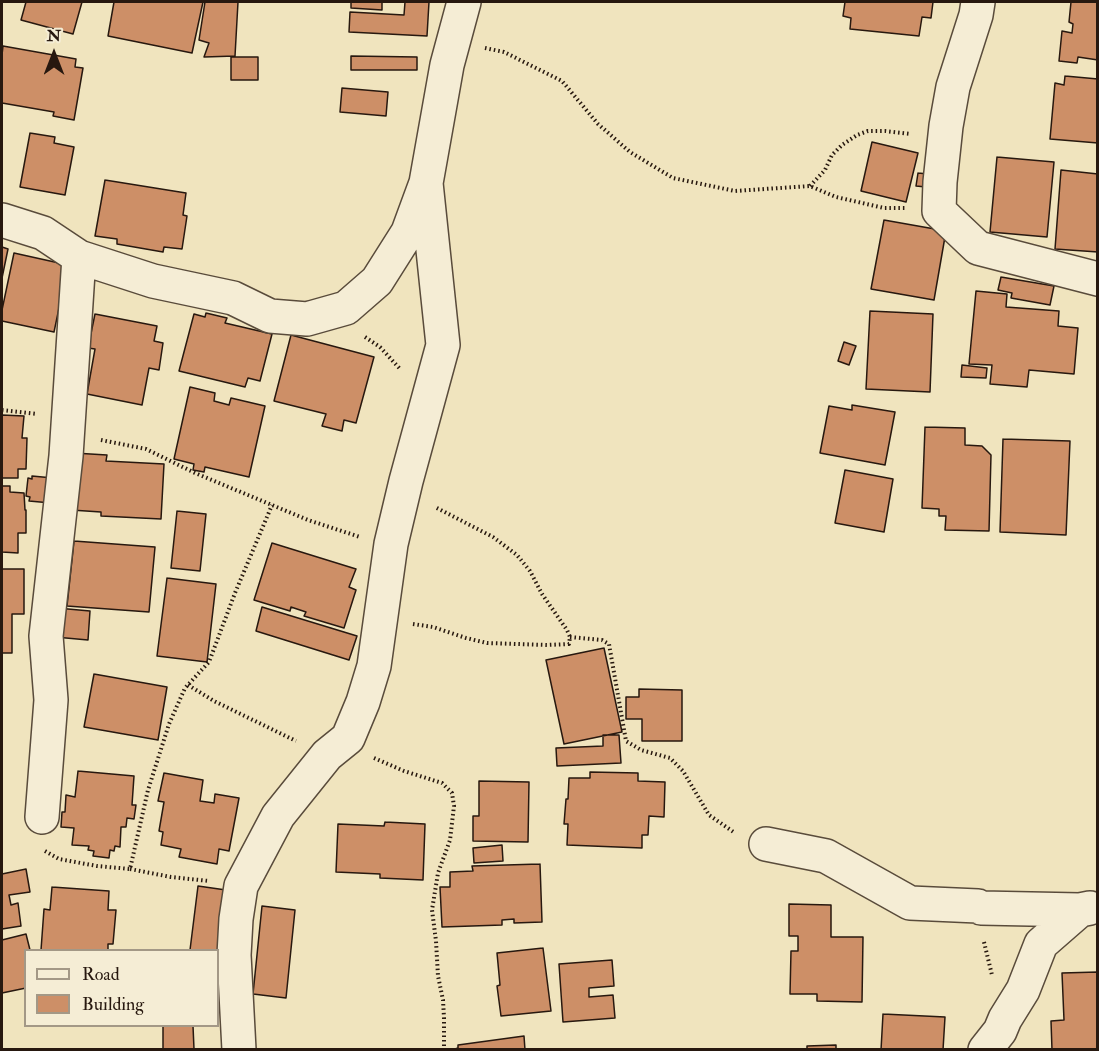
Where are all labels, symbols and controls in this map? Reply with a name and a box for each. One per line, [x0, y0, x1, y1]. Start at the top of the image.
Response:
north arrow [24, 24, 84, 84]
text: N [47, 26, 61, 46]
legend [24, 949, 219, 1027]
text: Road [82, 963, 120, 986]
text: Building [82, 993, 144, 1016]

